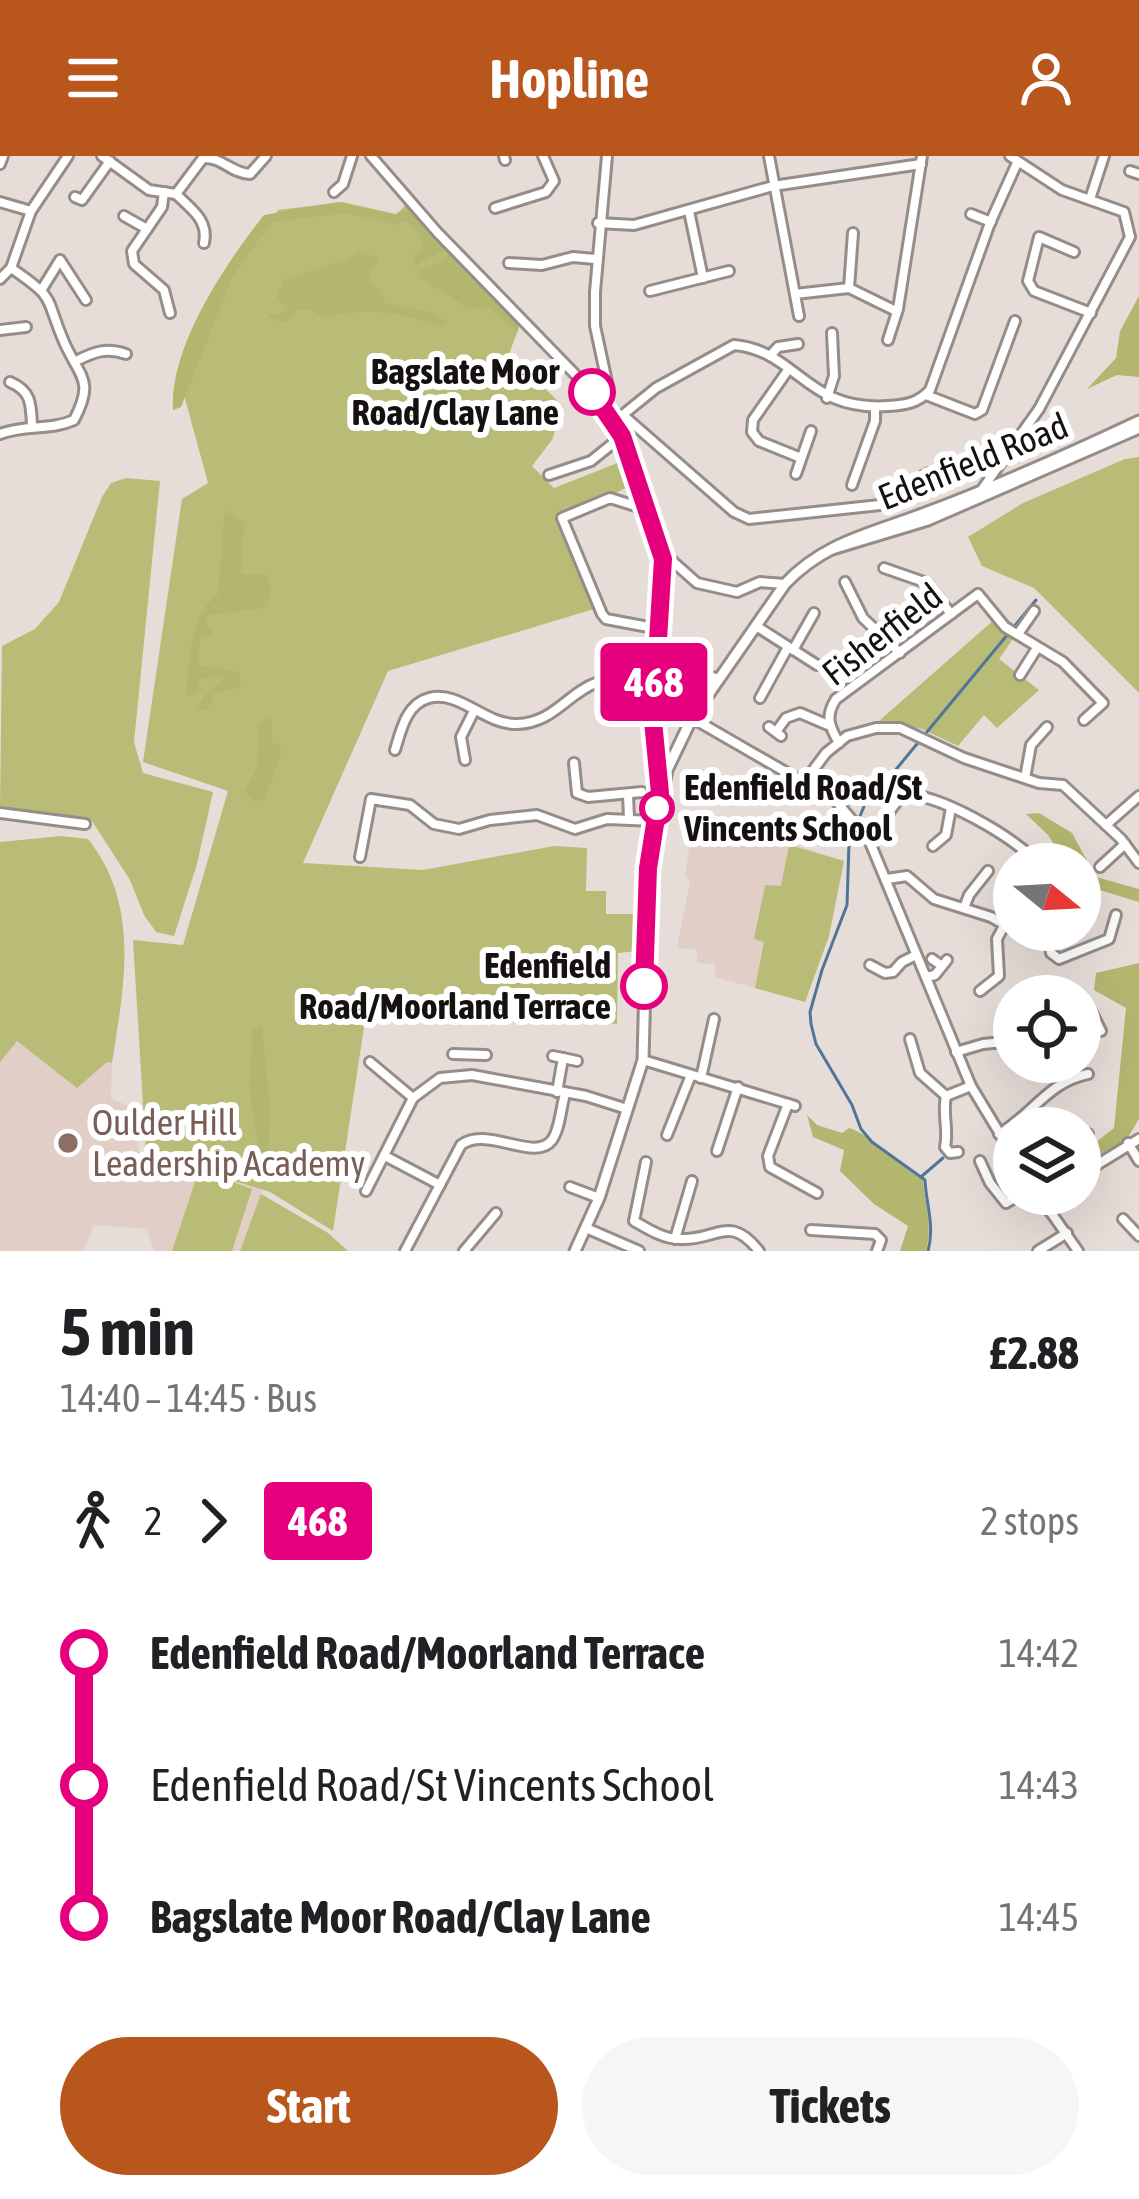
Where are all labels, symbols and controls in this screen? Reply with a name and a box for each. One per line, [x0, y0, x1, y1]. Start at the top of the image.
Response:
icon: menu [60, 45, 126, 111]
icon: person [1013, 45, 1079, 111]
text: Hopline [490, 48, 649, 109]
place label: Bagslate Moor Road/Clay Lane [351, 350, 560, 433]
marker: Bagslate Moor Road/Clay Lane [570, 370, 614, 414]
street label: Edenfield Road [872, 404, 1074, 518]
street label: Fisherfield [814, 574, 950, 694]
line badge: 468 [585, 643, 723, 721]
text: 468 [624, 658, 684, 706]
place label: Edenfield Road/St Vincents School [683, 766, 923, 849]
marker: Edenfield Road/St Vincents School [641, 792, 673, 824]
north arrow [993, 843, 1101, 951]
map controls [993, 843, 1101, 1215]
place label: Edenfield Road/Moorland Terrace [299, 944, 611, 1027]
marker: Edenfield Road/Moorland Terrace [622, 964, 666, 1008]
button: locate [993, 975, 1101, 1083]
place label: Oulder Hill Leadership Academy [92, 1101, 365, 1184]
button: layers [993, 1107, 1101, 1215]
marker: Oulder Hill Leadership Academy [55, 1130, 81, 1156]
text: 5 min [60, 1293, 195, 1369]
text: £2.88 [989, 1327, 1079, 1379]
text: 14:40 – 14:45 · Bus [60, 1376, 317, 1420]
icon: walk [60, 1488, 126, 1554]
icon: forward [180, 1488, 246, 1554]
text: 468 [288, 1497, 348, 1545]
text: 2 [144, 1499, 162, 1543]
text: 2 stops [980, 1499, 1079, 1543]
text: Edenfield Road/Moorland Terrace [150, 1627, 705, 1679]
text: 14:42 [999, 1631, 1079, 1675]
text: Edenfield Road/St Vincents School [150, 1759, 714, 1811]
text: 14:43 [999, 1763, 1079, 1807]
text: Bagslate Moor Road/Clay Lane [150, 1891, 651, 1943]
text: 14:45 [999, 1895, 1079, 1939]
button: Start [60, 2037, 558, 2175]
button: Tickets [582, 2037, 1079, 2175]

